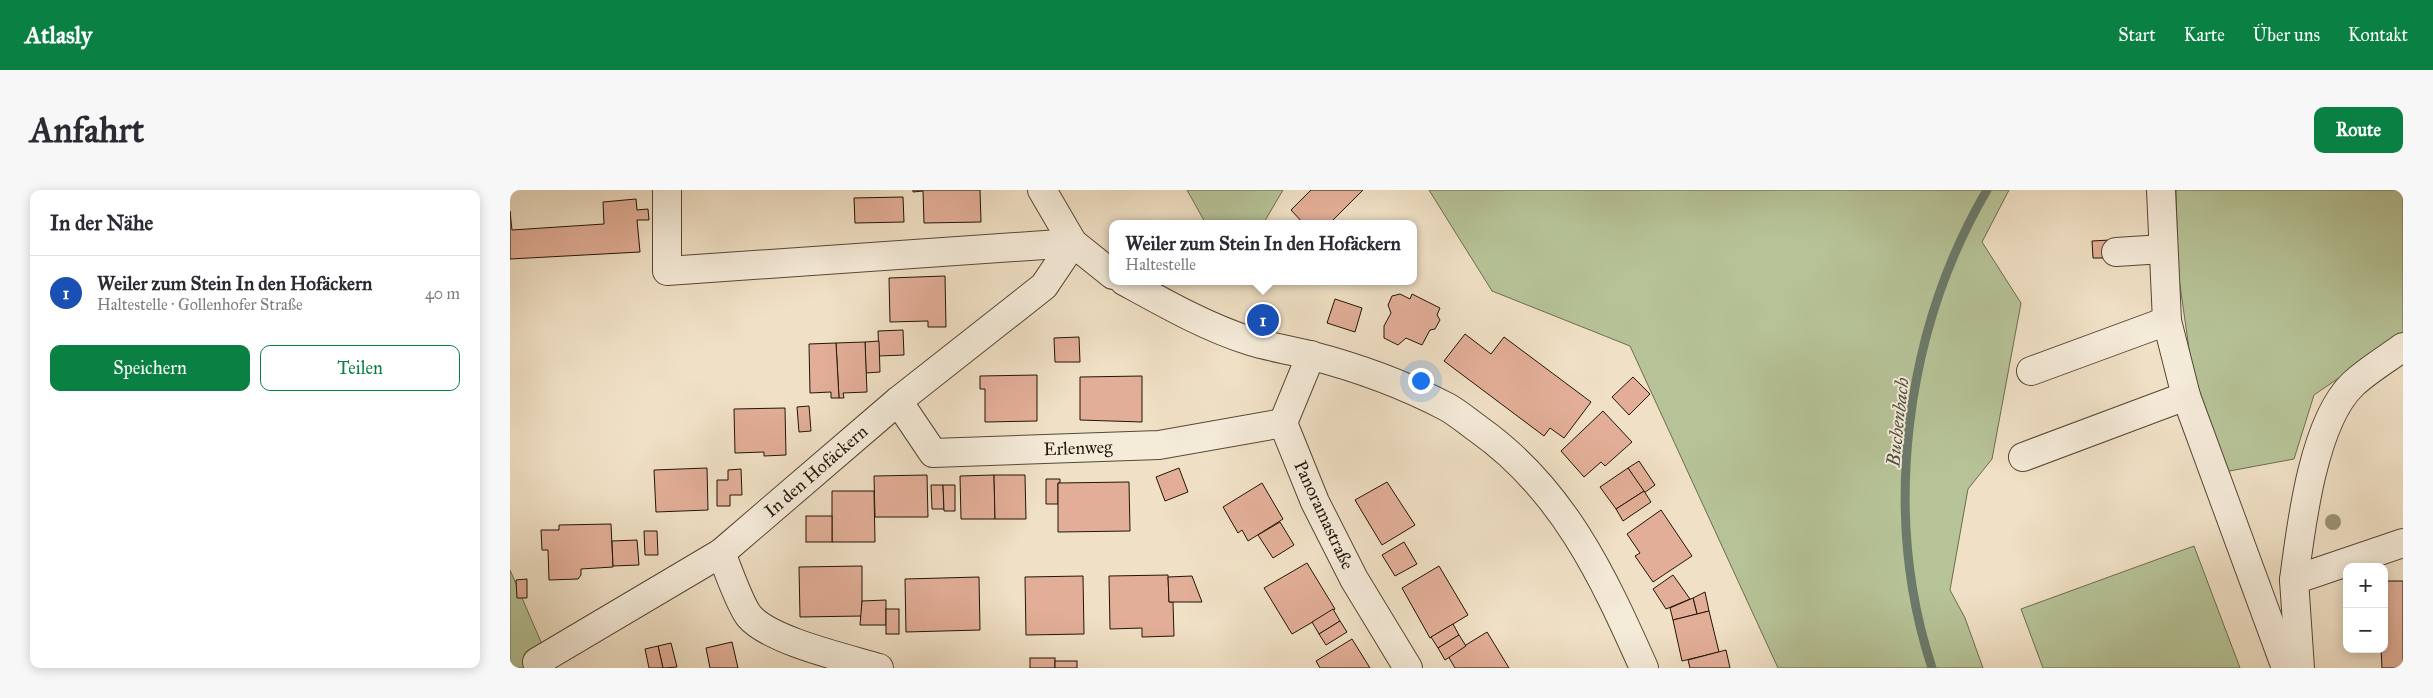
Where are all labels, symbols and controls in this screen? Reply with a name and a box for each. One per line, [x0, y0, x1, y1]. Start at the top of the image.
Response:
text: Atlasly [25, 20, 92, 50]
text: Start [2118, 24, 2156, 46]
text: Karte [2184, 24, 2225, 46]
text: Über uns [2253, 24, 2320, 46]
text: Kontakt [2348, 24, 2408, 46]
button: Route [2314, 107, 2403, 153]
text: Anfahrt [30, 109, 144, 152]
text: In der Nähe [50, 210, 153, 236]
popup [1109, 220, 1417, 285]
text: Weiler zum Stein In den Hofäckern [1125, 232, 1401, 255]
text: Haltestelle [1125, 255, 1196, 274]
text: Weiler zum Stein In den Hofäckern [97, 272, 372, 295]
text: 1 [63, 284, 69, 303]
text: 40 m [425, 284, 460, 303]
text: Haltestelle · Gollenhofer Straße [97, 295, 303, 314]
pin: 1 [1247, 301, 1279, 339]
button: Speichern [50, 345, 250, 391]
button: Teilen [260, 345, 460, 391]
your location [1408, 368, 1434, 394]
water label: Buchenbach [1881, 376, 1914, 469]
street label: In den Hofäckern [760, 420, 872, 522]
street label: Erlenweg [1043, 436, 1113, 461]
street label: Panoramastraße [1289, 457, 1359, 573]
map controls [2343, 563, 2388, 653]
button: + [2343, 563, 2388, 608]
button: − [2343, 608, 2388, 653]

